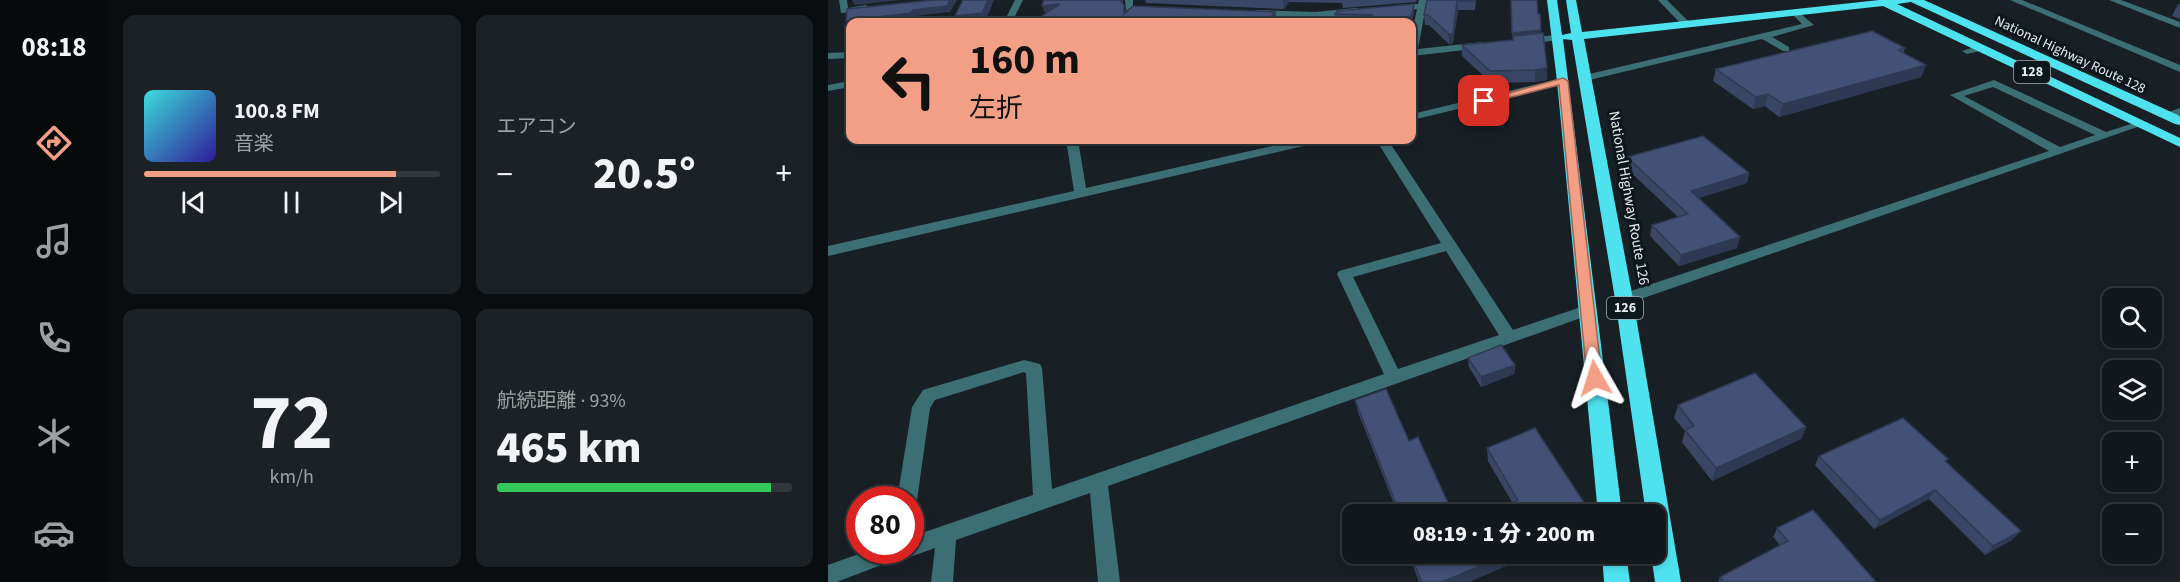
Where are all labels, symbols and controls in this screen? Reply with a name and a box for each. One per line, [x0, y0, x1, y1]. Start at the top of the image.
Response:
street label: National Highway Route 128 [1992, 13, 2148, 97]
text: 08:18 [21, 28, 87, 67]
text: 160 m [969, 30, 1080, 90]
icon: left [870, 42, 948, 120]
road number: 128 [2014, 61, 2050, 83]
pin [1458, 75, 1509, 126]
icon: arrive [1467, 84, 1500, 117]
text: 左折 [969, 89, 1023, 128]
text: 100.8 FM [234, 95, 320, 127]
street label: National Highway Route 126 [1603, 109, 1655, 287]
text: エアコン [497, 113, 577, 141]
icon: directions [33, 122, 75, 164]
text: 音楽 [234, 130, 274, 158]
text: 20.5° [593, 142, 696, 206]
text: − [497, 151, 513, 198]
text: + [776, 151, 792, 198]
icon: previous [177, 186, 210, 219]
icon: pause [275, 186, 308, 219]
icon: next [374, 186, 407, 219]
icon: music [33, 220, 75, 262]
map controls [2102, 288, 2162, 564]
button: search [2102, 288, 2162, 348]
road number: 126 [1607, 297, 1643, 319]
icon: phone [33, 317, 75, 359]
position arrow [1563, 346, 1627, 410]
button: layers [2102, 360, 2162, 420]
text: 72 [251, 368, 333, 479]
text: 航続距離 · 93% [497, 387, 626, 415]
icon: climate [33, 415, 75, 457]
text: 465 km [497, 416, 642, 480]
button: + [2102, 432, 2162, 492]
text: km/h [270, 463, 314, 491]
speed limit sign: 80 [846, 486, 924, 564]
button: − [2102, 504, 2162, 564]
icon: car [33, 512, 75, 554]
text: 08:19 · 1 分 · 200 m [1413, 518, 1595, 550]

